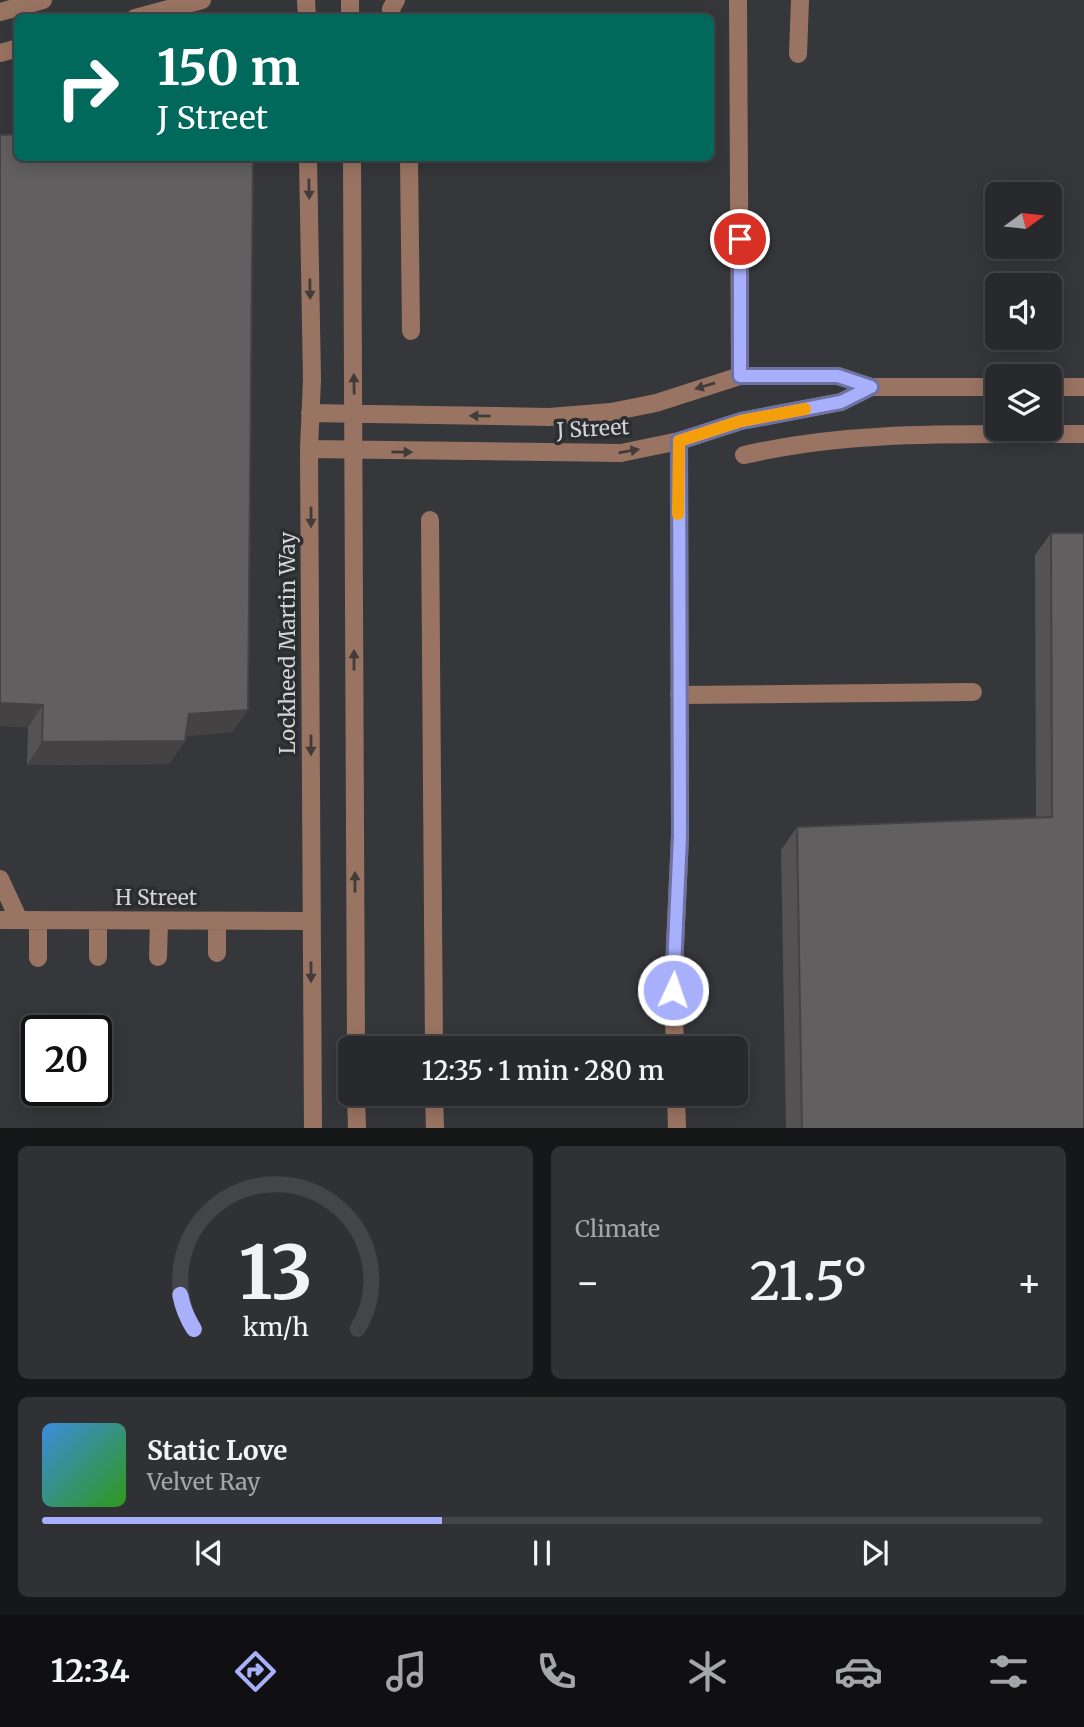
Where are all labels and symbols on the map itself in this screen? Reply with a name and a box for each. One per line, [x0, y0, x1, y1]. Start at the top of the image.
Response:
one-way arrow [303, 178, 315, 200]
north arrow [985, 182, 1062, 259]
pin [710, 209, 770, 269]
one-way arrow [305, 278, 316, 300]
one-way arrow [348, 372, 360, 394]
one-way arrow [694, 381, 715, 392]
one-way arrow [469, 411, 491, 422]
street label: J Street [555, 413, 630, 444]
one-way arrow [618, 445, 640, 456]
one-way arrow [391, 446, 413, 457]
one-way arrow [305, 507, 317, 529]
street label: Lockheed Martin Way [274, 531, 301, 754]
one-way arrow [348, 649, 360, 671]
one-way arrow [305, 734, 317, 756]
one-way arrow [349, 871, 361, 893]
street label: H Street [115, 884, 197, 911]
position arrow [636, 953, 710, 1027]
one-way arrow [306, 962, 317, 984]
speed limit sign: 20 [21, 1015, 112, 1106]

